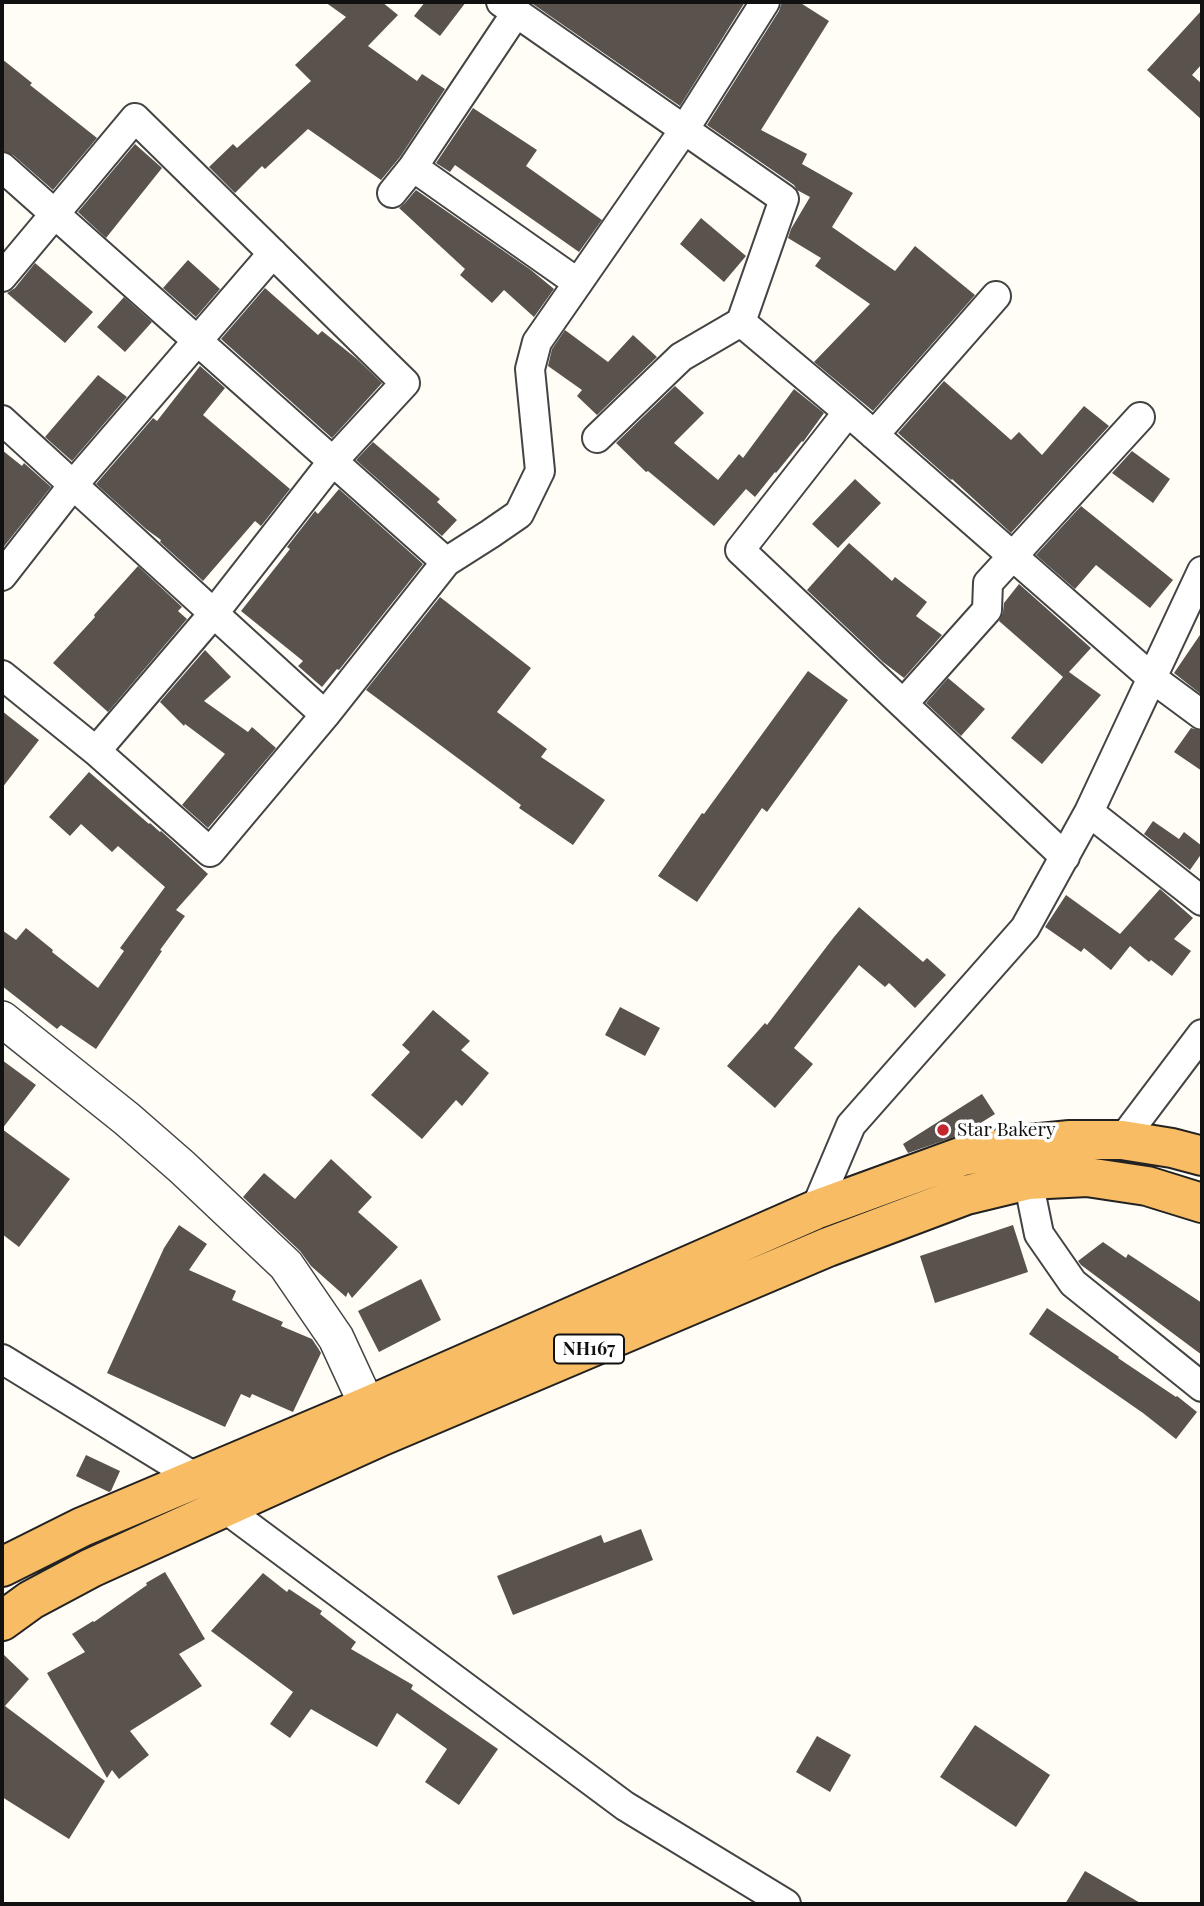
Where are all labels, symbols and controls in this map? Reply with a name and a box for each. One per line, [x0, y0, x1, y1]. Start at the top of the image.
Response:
place label: Star Bakery [957, 1119, 1055, 1141]
marker: Star Bakery [935, 1122, 951, 1138]
road number: NH167 [554, 1334, 624, 1364]

